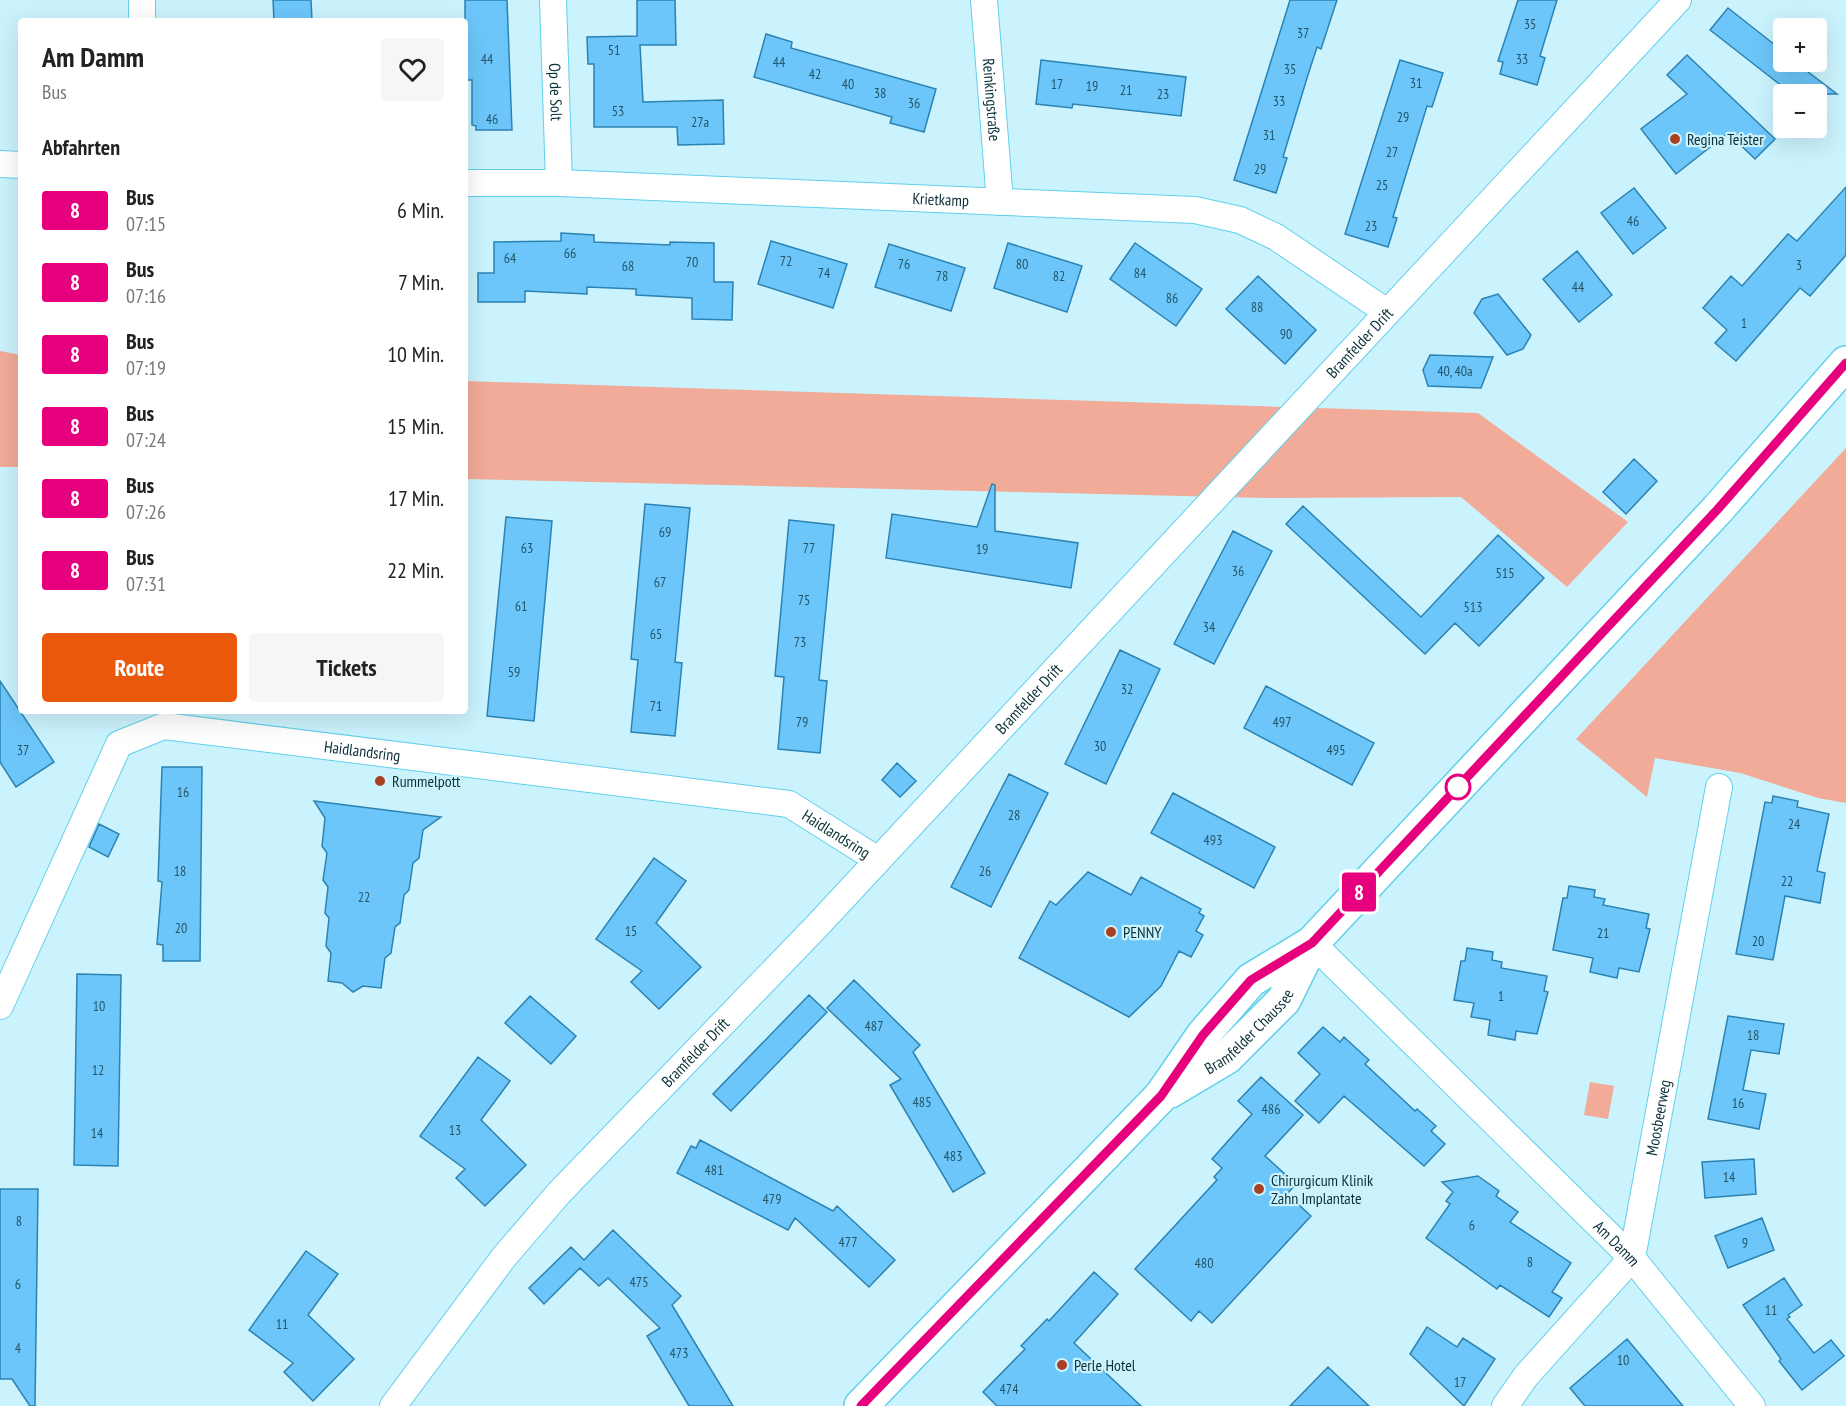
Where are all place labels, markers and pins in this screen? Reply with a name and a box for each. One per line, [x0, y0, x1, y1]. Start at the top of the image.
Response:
place label: Regina Teister [1687, 129, 1764, 149]
marker: Regina Teister [1668, 132, 1682, 146]
place label: Rummelpott [392, 771, 461, 791]
marker: Rummelpott [373, 774, 387, 788]
unlabelled marker [1445, 774, 1471, 800]
place label: PENNY [1123, 922, 1162, 942]
marker: PENNY [1104, 925, 1118, 939]
place label: Chirurgicum Klinik Zahn Implantate [1271, 1170, 1374, 1208]
marker: Chirurgicum Klinik Zahn Implantate [1252, 1182, 1266, 1196]
place label: Perle Hotel [1074, 1355, 1136, 1375]
marker: Perle Hotel [1055, 1358, 1069, 1372]

